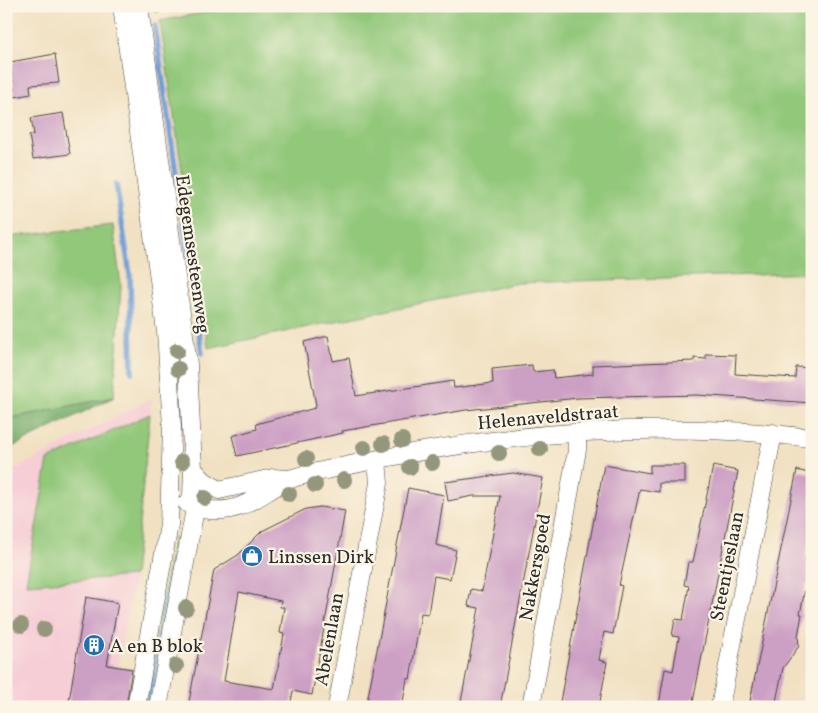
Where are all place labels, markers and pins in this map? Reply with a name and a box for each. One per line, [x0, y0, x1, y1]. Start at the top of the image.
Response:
shop icon: Linssen Dirk [240, 544, 264, 568]
place label: Linssen Dirk [268, 545, 374, 571]
building icon: A en B blok [82, 633, 106, 657]
place label: A en B blok [110, 634, 203, 660]

